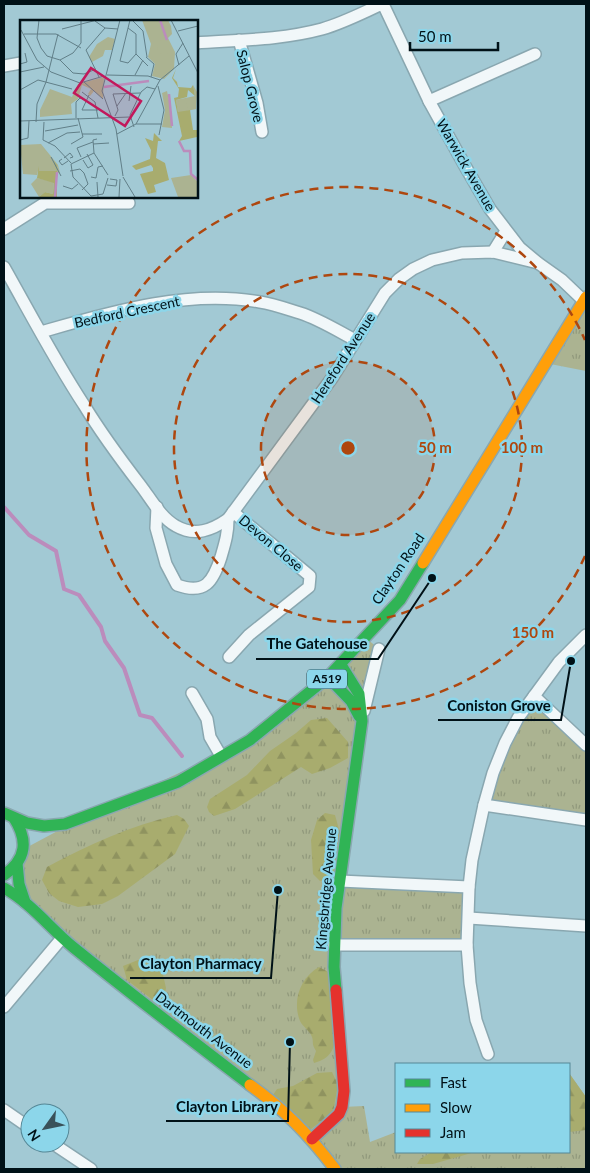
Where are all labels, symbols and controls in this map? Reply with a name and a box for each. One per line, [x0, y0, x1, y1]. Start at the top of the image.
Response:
inset map [20, 20, 198, 198]
scale bar [410, 20, 498, 52]
text: 50 m [418, 27, 452, 45]
street label: Salop Grove [233, 48, 268, 124]
street label: Warwick Avenue [433, 116, 500, 214]
street label: Bedford Crescent [73, 292, 181, 331]
street label: Hereford Avenue [307, 309, 378, 406]
text: 50 m [418, 438, 452, 456]
text: 100 m [501, 438, 543, 456]
centre of rings [339, 439, 357, 457]
street label: Devon Close [236, 511, 307, 574]
street label: Clayton Road [368, 530, 428, 607]
text: 150 m [512, 623, 554, 641]
callout: The Gatehouse [256, 629, 378, 659]
text: The Gatehouse [266, 634, 368, 652]
road number: A519 [307, 670, 347, 689]
callout: Coniston Grove [438, 690, 561, 720]
text: Coniston Grove [447, 696, 551, 714]
street label: Kingsbridge Avenue [312, 827, 339, 950]
callout: Clayton Pharmacy [130, 948, 271, 978]
text: Clayton Pharmacy [140, 954, 262, 972]
street label: Dartmouth Avenue [152, 988, 256, 1072]
legend [395, 1063, 570, 1153]
text: Fast [440, 1073, 467, 1091]
callout: Clayton Library [166, 1091, 288, 1121]
text: Clayton Library [176, 1097, 278, 1115]
text: Slow [440, 1098, 472, 1116]
north arrow [20, 1103, 70, 1153]
text: Jam [440, 1123, 466, 1141]
text: N [24, 1126, 44, 1145]

